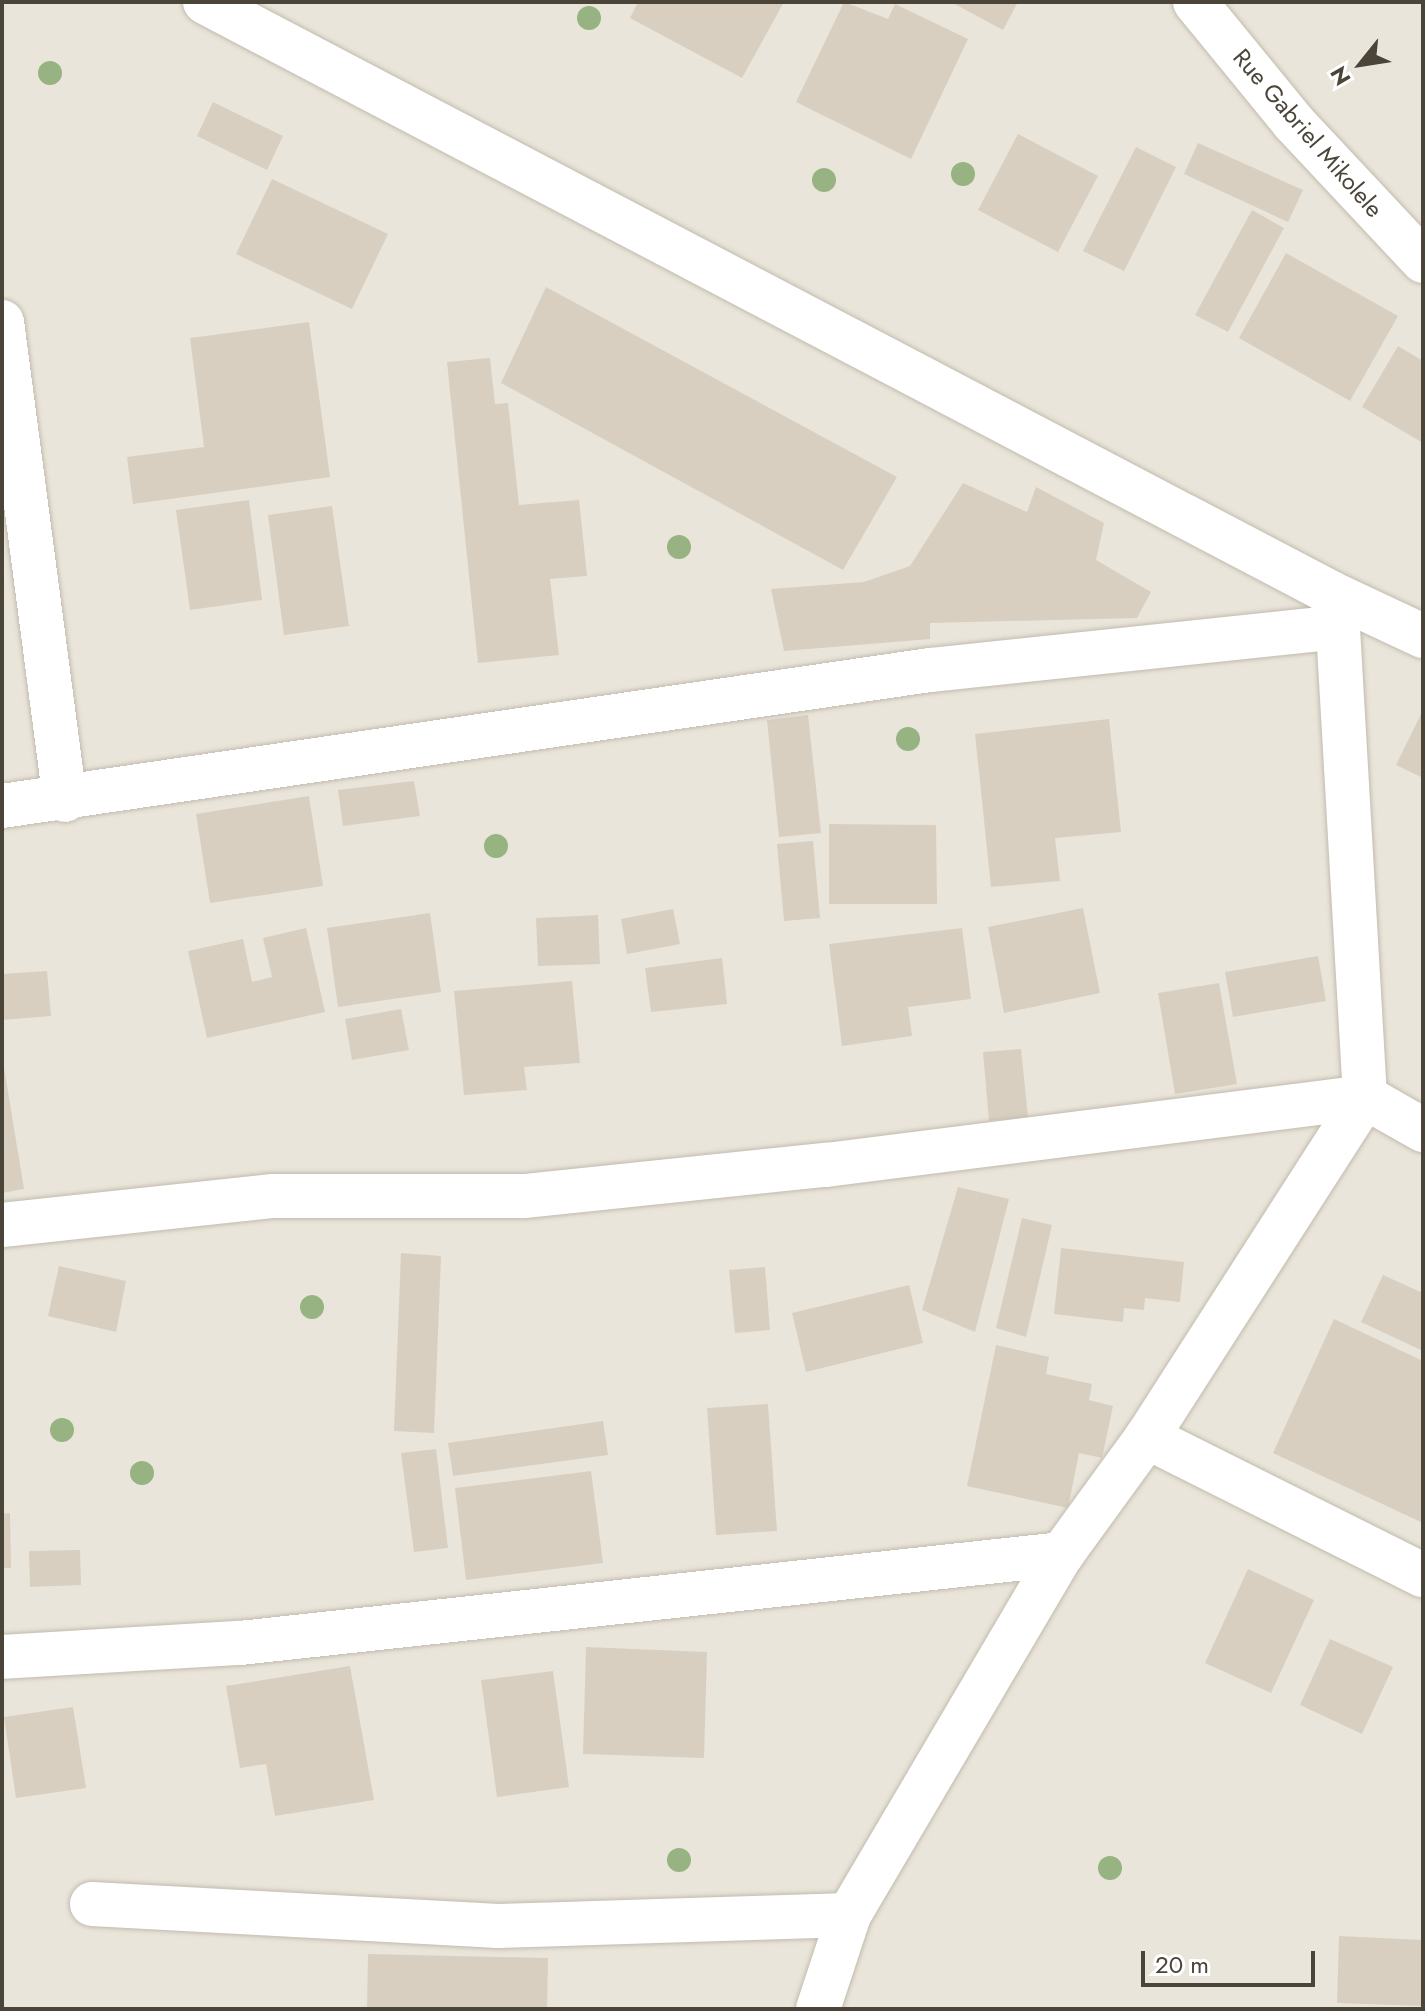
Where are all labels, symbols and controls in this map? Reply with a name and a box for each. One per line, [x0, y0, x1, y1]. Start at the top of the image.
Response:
north arrow [1321, 24, 1401, 104]
street label: Rue Gabriel Mikolele [1227, 43, 1389, 223]
text: N [1322, 60, 1358, 92]
scale bar [1145, 1935, 1319, 1985]
text: 20 m [1155, 1947, 1209, 1982]

